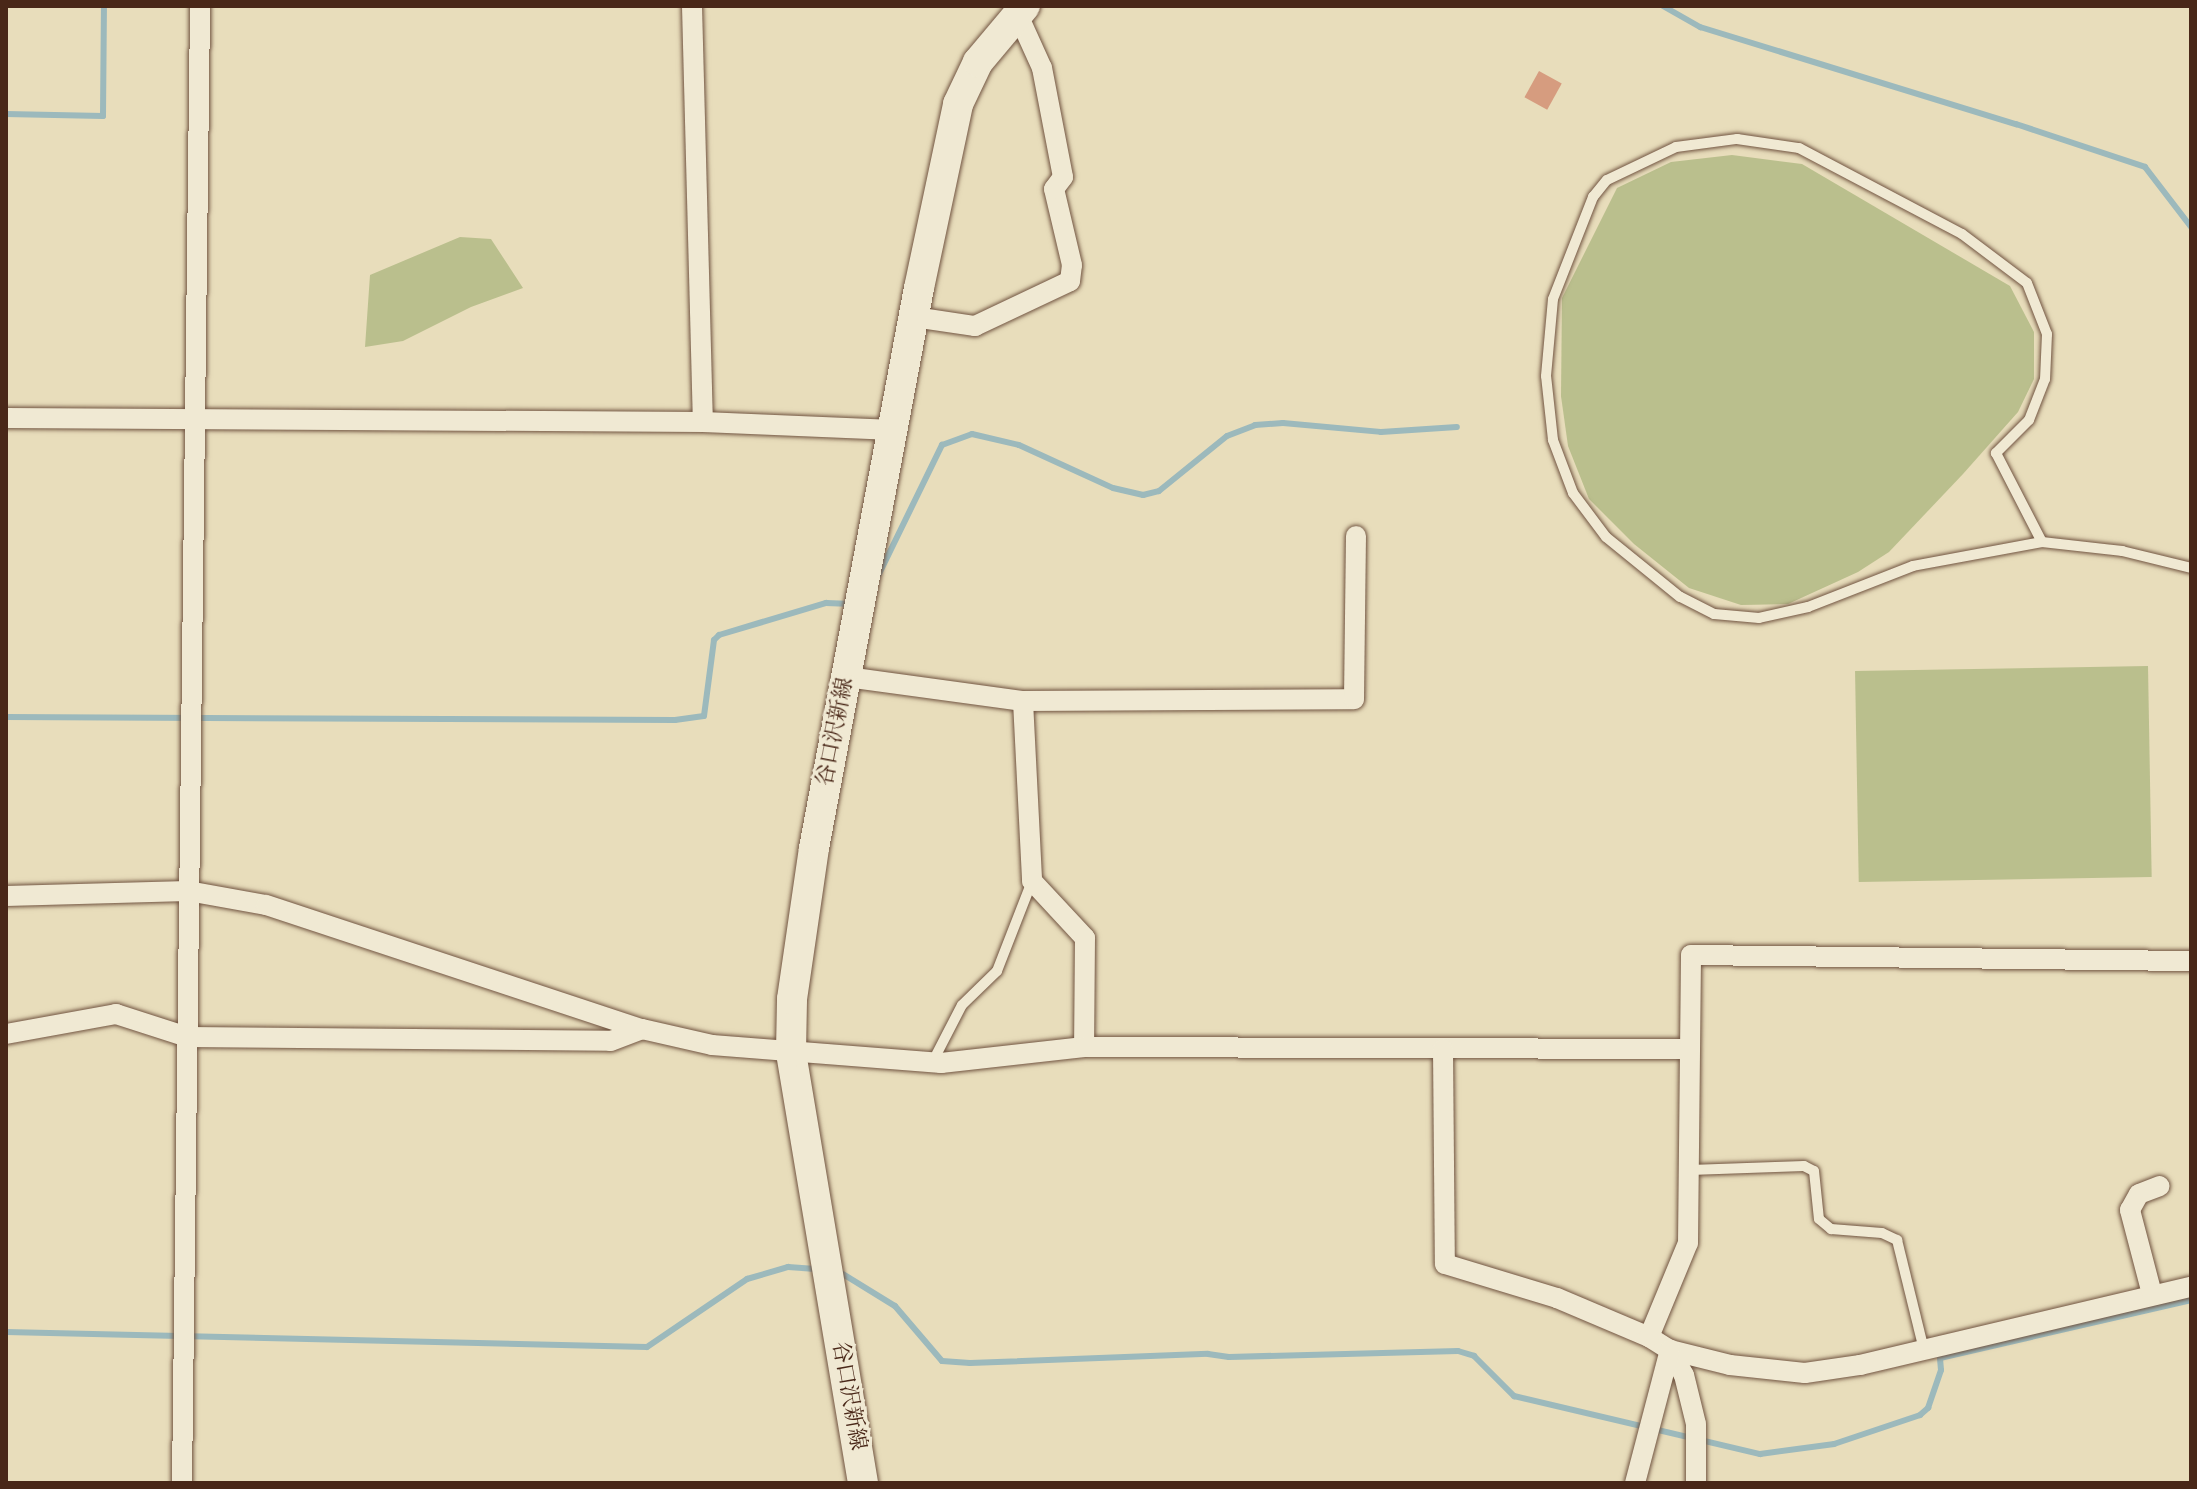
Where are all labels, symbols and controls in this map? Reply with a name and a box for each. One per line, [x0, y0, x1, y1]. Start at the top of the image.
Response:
street label: 谷口沢新線 [813, 675, 859, 789]
street label: 谷口沢新線 [825, 1340, 871, 1452]

